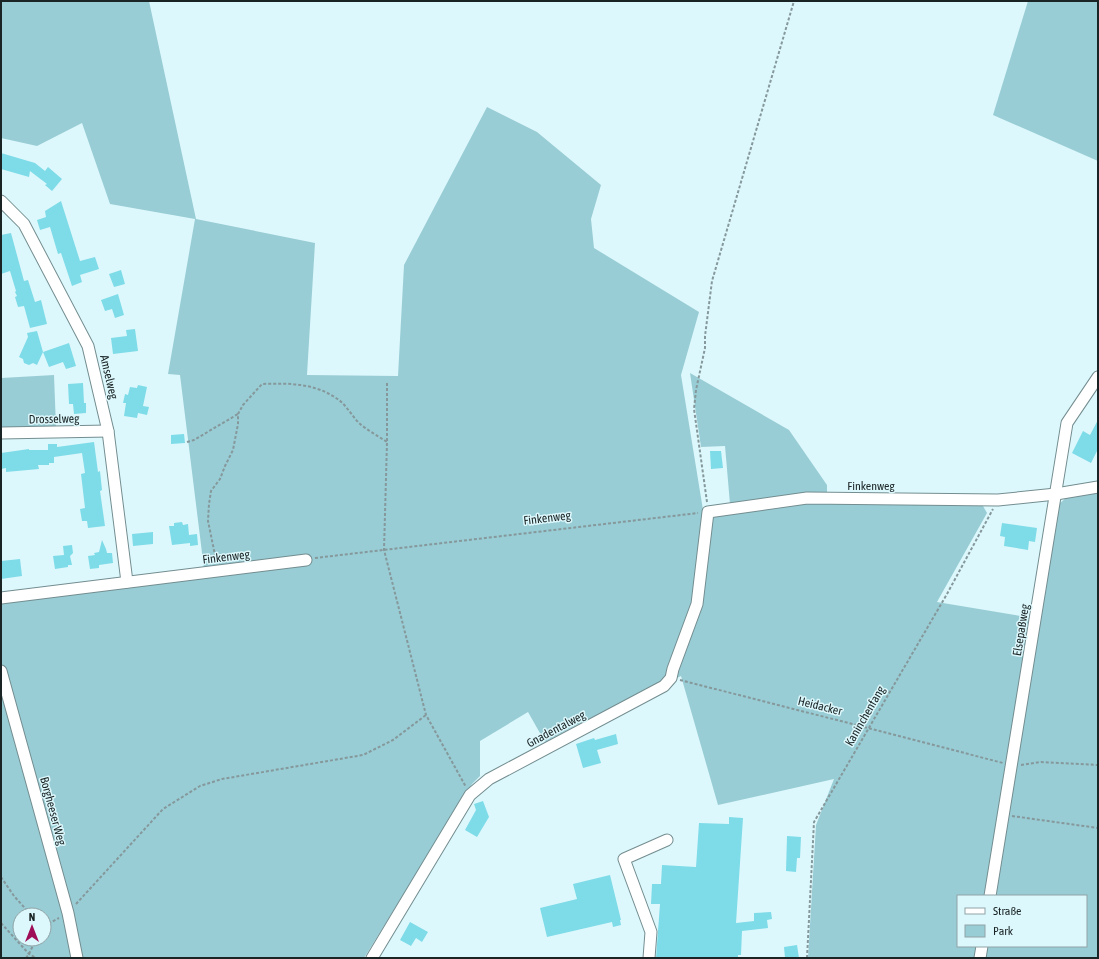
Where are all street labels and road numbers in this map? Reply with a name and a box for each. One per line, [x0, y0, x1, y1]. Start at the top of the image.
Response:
street label: Amselweg [97, 354, 121, 401]
street label: Drosselweg [29, 412, 80, 426]
street label: Finkenweg [847, 479, 896, 493]
street label: Finkenweg [523, 508, 572, 528]
street label: Finkenweg [202, 547, 251, 567]
street label: Elsepaßweg [1010, 602, 1032, 657]
street label: Kaninchenfang [842, 683, 888, 749]
street label: Heidacker [797, 694, 844, 718]
street label: Gnadentalweg [524, 707, 588, 750]
street label: Borgheeser Weg [37, 775, 69, 847]

